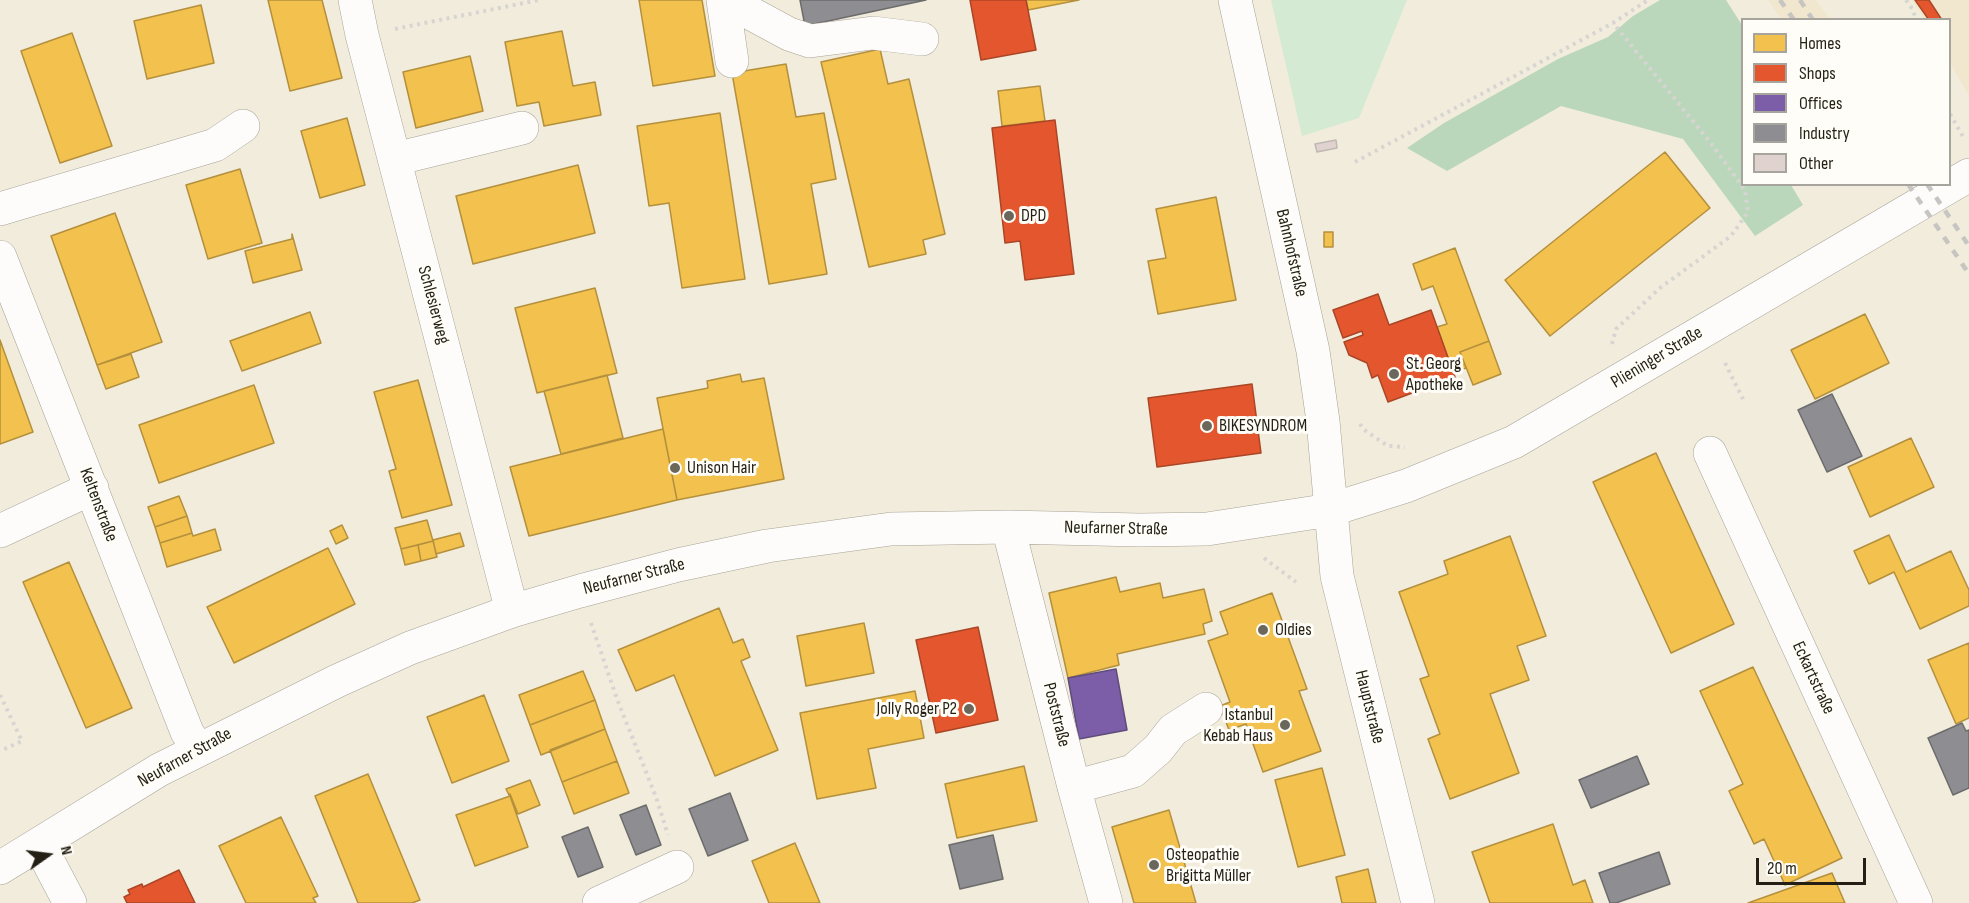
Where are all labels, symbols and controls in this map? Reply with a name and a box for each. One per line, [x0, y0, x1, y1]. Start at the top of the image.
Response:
legend [1741, 18, 1951, 186]
text: Homes [1799, 33, 1841, 54]
text: Shops [1799, 63, 1836, 84]
text: Offices [1799, 93, 1842, 114]
text: Industry [1799, 123, 1850, 144]
text: Other [1799, 153, 1833, 174]
place label: DPD [1021, 205, 1046, 227]
street label: Bahnhofstraße [1270, 207, 1312, 299]
marker: DPD [1002, 209, 1016, 223]
street label: Schlesierweg [412, 264, 454, 346]
street label: Plieninger Straße [1607, 322, 1707, 394]
place label: St. Georg Apotheke [1406, 353, 1463, 395]
marker: St. Georg Apotheke [1387, 367, 1401, 381]
place label: BIKESYNDROM [1219, 415, 1307, 437]
marker: BIKESYNDROM [1200, 419, 1214, 433]
place label: Unison Hair [687, 457, 756, 479]
marker: Unison Hair [668, 461, 682, 475]
street label: Keltenstraße [74, 465, 122, 545]
street label: Neufarner Straße [1064, 517, 1168, 541]
street label: Neufarner Straße [581, 554, 687, 600]
place label: Oldies [1275, 619, 1312, 641]
marker: Oldies [1256, 623, 1270, 637]
street label: Eckartstraße [1787, 638, 1839, 718]
street label: Hauptstraße [1349, 668, 1389, 746]
street label: Poststraße [1038, 681, 1074, 749]
place label: Jolly Roger P2 [877, 698, 957, 720]
marker: Jolly Roger P2 [962, 702, 976, 716]
place label: Istanbul Kebab Haus [1203, 704, 1273, 746]
marker: Istanbul Kebab Haus [1278, 718, 1292, 732]
street label: Neufarner Straße [134, 723, 236, 793]
north arrow [18, 825, 78, 885]
text: N [56, 844, 76, 857]
place label: Osteopathie Brigitta Müller [1166, 844, 1251, 886]
scale bar [1759, 846, 1868, 884]
marker: Osteopathie Brigitta Müller [1147, 858, 1161, 872]
text: 20 m [1767, 858, 1797, 879]

